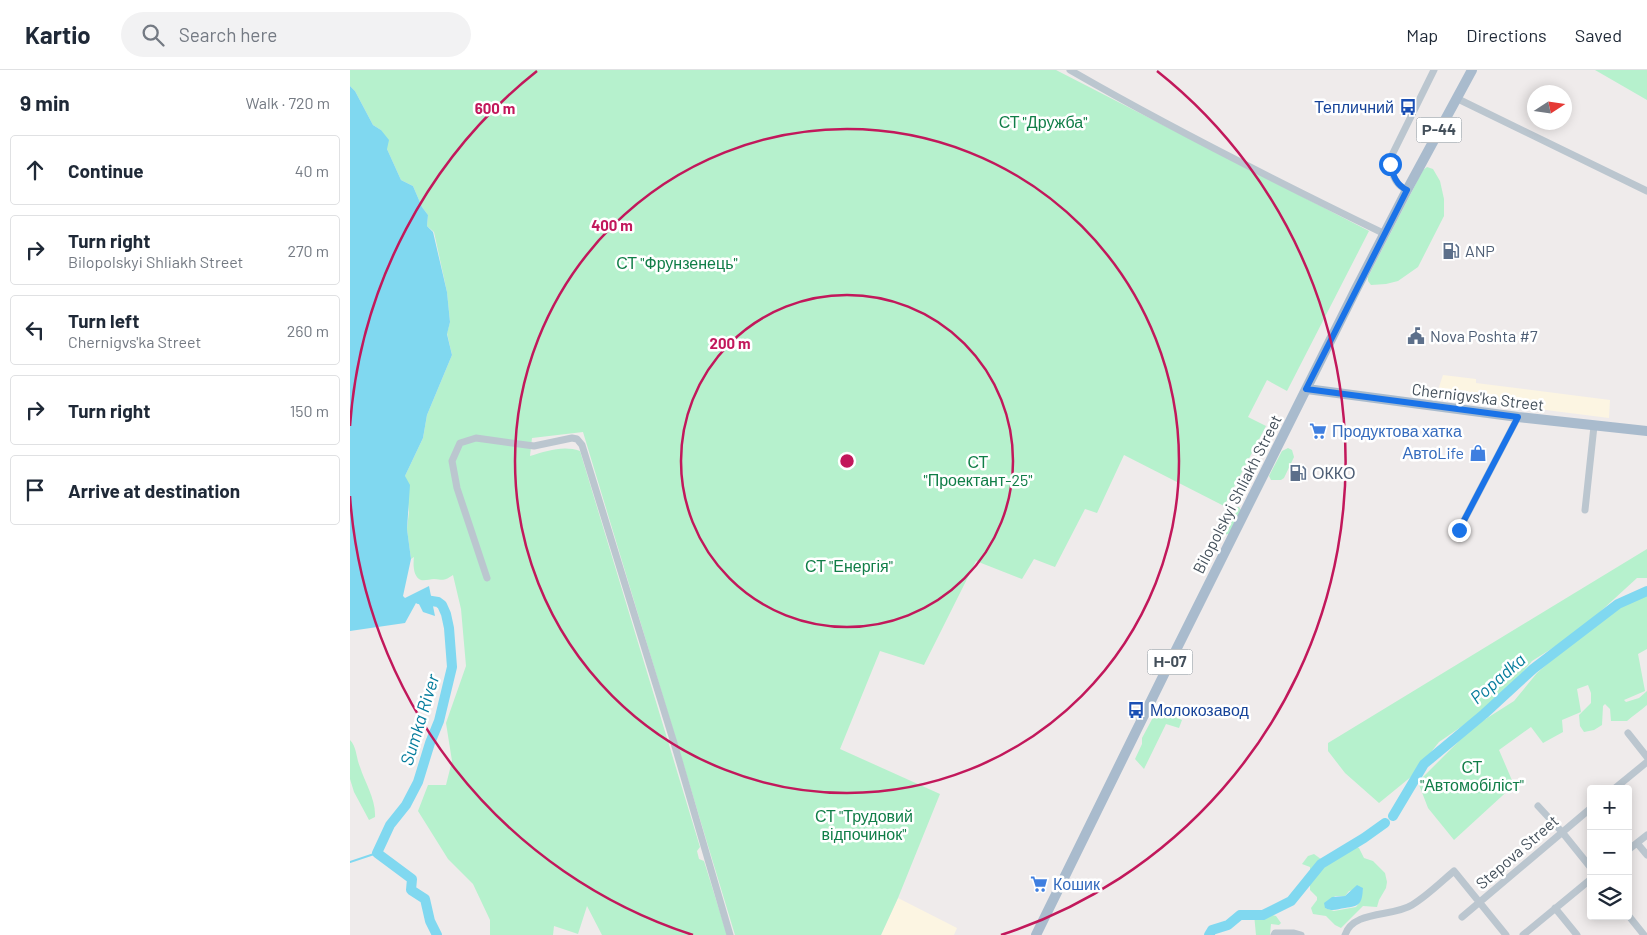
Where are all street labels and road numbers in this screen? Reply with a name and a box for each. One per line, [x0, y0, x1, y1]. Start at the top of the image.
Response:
road number: Р-44 [1416, 118, 1462, 142]
street label: Chernigvs'ka Street [1411, 379, 1545, 414]
street label: Bilopolskyi Shliakh Street [1188, 411, 1285, 576]
road number: Н-07 [1148, 650, 1192, 674]
street label: Stepova Street [1472, 811, 1562, 893]

